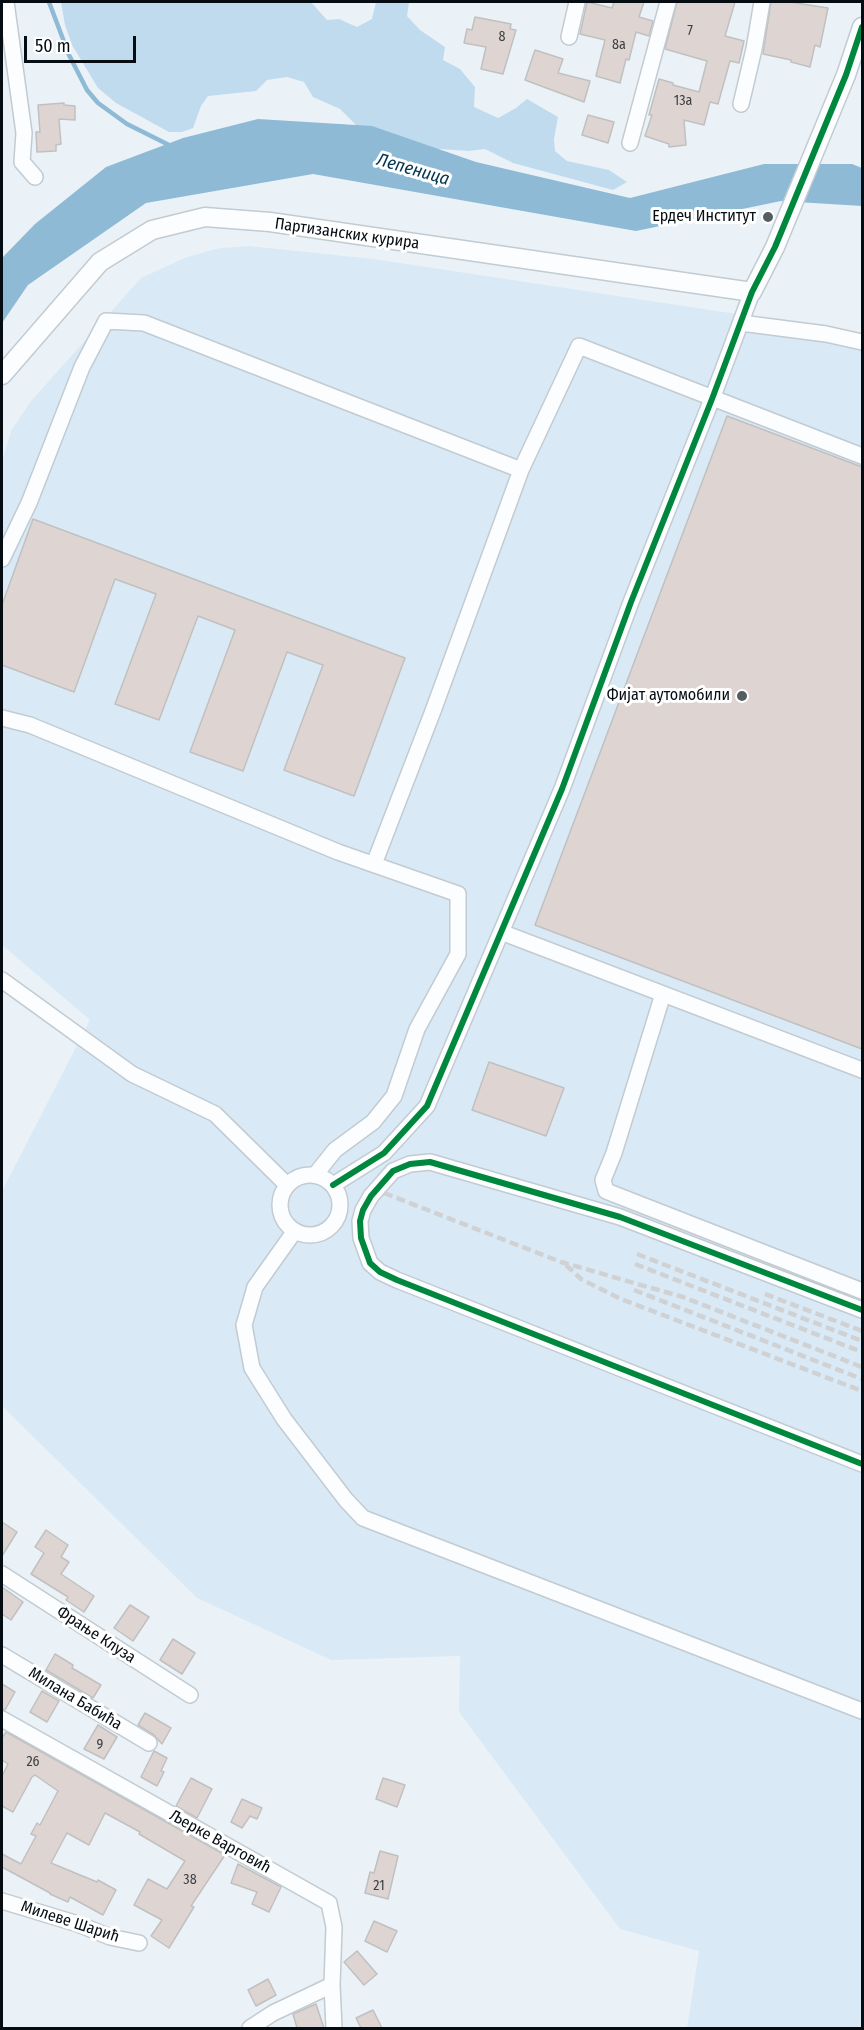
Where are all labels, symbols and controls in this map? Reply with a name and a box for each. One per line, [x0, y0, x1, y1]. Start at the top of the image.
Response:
house number: 7 [687, 23, 693, 39]
scale bar [27, 24, 140, 62]
house number: 8 [499, 29, 505, 45]
text: 50 m [35, 35, 71, 57]
house number: 8a [612, 37, 626, 53]
house number: 13a [674, 93, 692, 109]
water label: Лепеница [374, 149, 452, 191]
place label: Ердеч Институт [652, 207, 756, 227]
marker: Ердеч Институт [761, 210, 775, 224]
street label: Партизанских курира [274, 214, 420, 254]
place label: Фијат аутомобили [607, 686, 730, 706]
marker: Фијат аутомобили [735, 689, 749, 703]
street label: Фрање Клуза [53, 1602, 139, 1668]
street label: Милана Бабића [25, 1664, 125, 1734]
house number: 9 [97, 1737, 103, 1753]
house number: 26 [26, 1754, 40, 1770]
street label: Љерке Варговић [166, 1806, 274, 1878]
house number: 38 [183, 1872, 197, 1888]
house number: 21 [373, 1878, 385, 1894]
street label: Милеве Шарић [18, 1897, 122, 1947]

